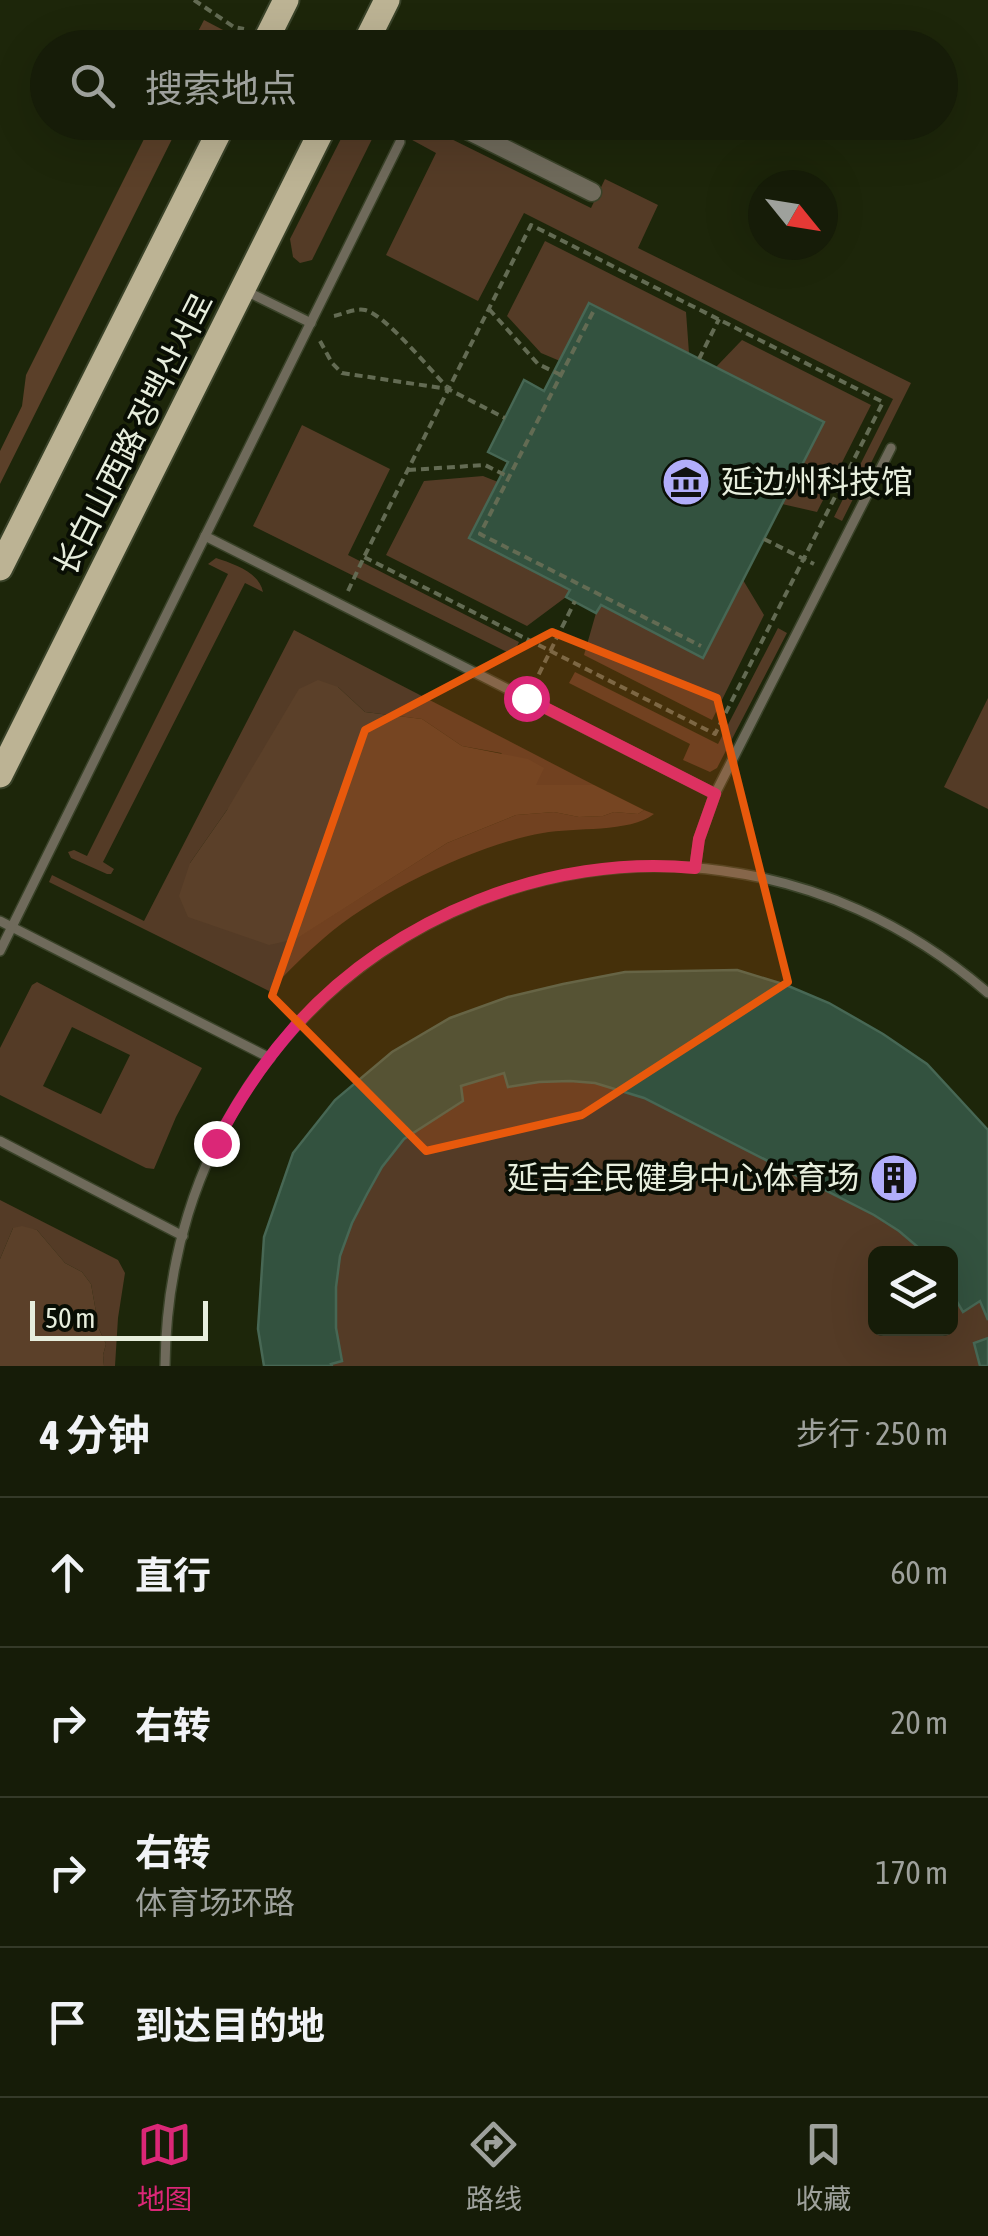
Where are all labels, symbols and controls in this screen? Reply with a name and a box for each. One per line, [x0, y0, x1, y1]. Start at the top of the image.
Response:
search box [30, 30, 958, 140]
icon: search [65, 58, 120, 113]
text: 搜索地点 [145, 67, 297, 110]
north arrow [748, 170, 838, 260]
street label: 长白山西路 장백산서로 [46, 287, 221, 581]
museum icon: 延边州科技馆 [660, 456, 712, 508]
place label: 延边州科技馆 [721, 463, 913, 500]
route start [504, 676, 550, 722]
route end [194, 1121, 240, 1167]
building icon: 延吉全民健身中心体育场 [868, 1152, 920, 1204]
place label: 延吉全民健身中心体育场 [507, 1159, 859, 1196]
map controls [868, 1246, 958, 1336]
button: layers [868, 1246, 958, 1336]
scale bar [30, 1296, 208, 1340]
text: 50 m [45, 1302, 95, 1334]
text: 4 分钟 [40, 1411, 150, 1459]
text: 步行 · 250 m [796, 1415, 948, 1452]
icon: ahead [40, 1545, 95, 1600]
text: 直行 [135, 1554, 211, 1597]
text: 60 m [890, 1554, 948, 1591]
icon: right [40, 1695, 95, 1750]
text: 右转 [135, 1704, 211, 1747]
text: 20 m [890, 1704, 948, 1741]
text: 右转 [135, 1831, 211, 1874]
icon: right [40, 1845, 95, 1900]
text: 170 m [875, 1854, 948, 1891]
text: 体育场环路 [135, 1884, 295, 1921]
icon: arrive [40, 1995, 95, 2050]
text: 到达目的地 [135, 2004, 325, 2047]
tab: 地图 [137, 2117, 193, 2217]
tab: 路线 [466, 2117, 522, 2217]
tab: 收藏 [795, 2117, 851, 2217]

